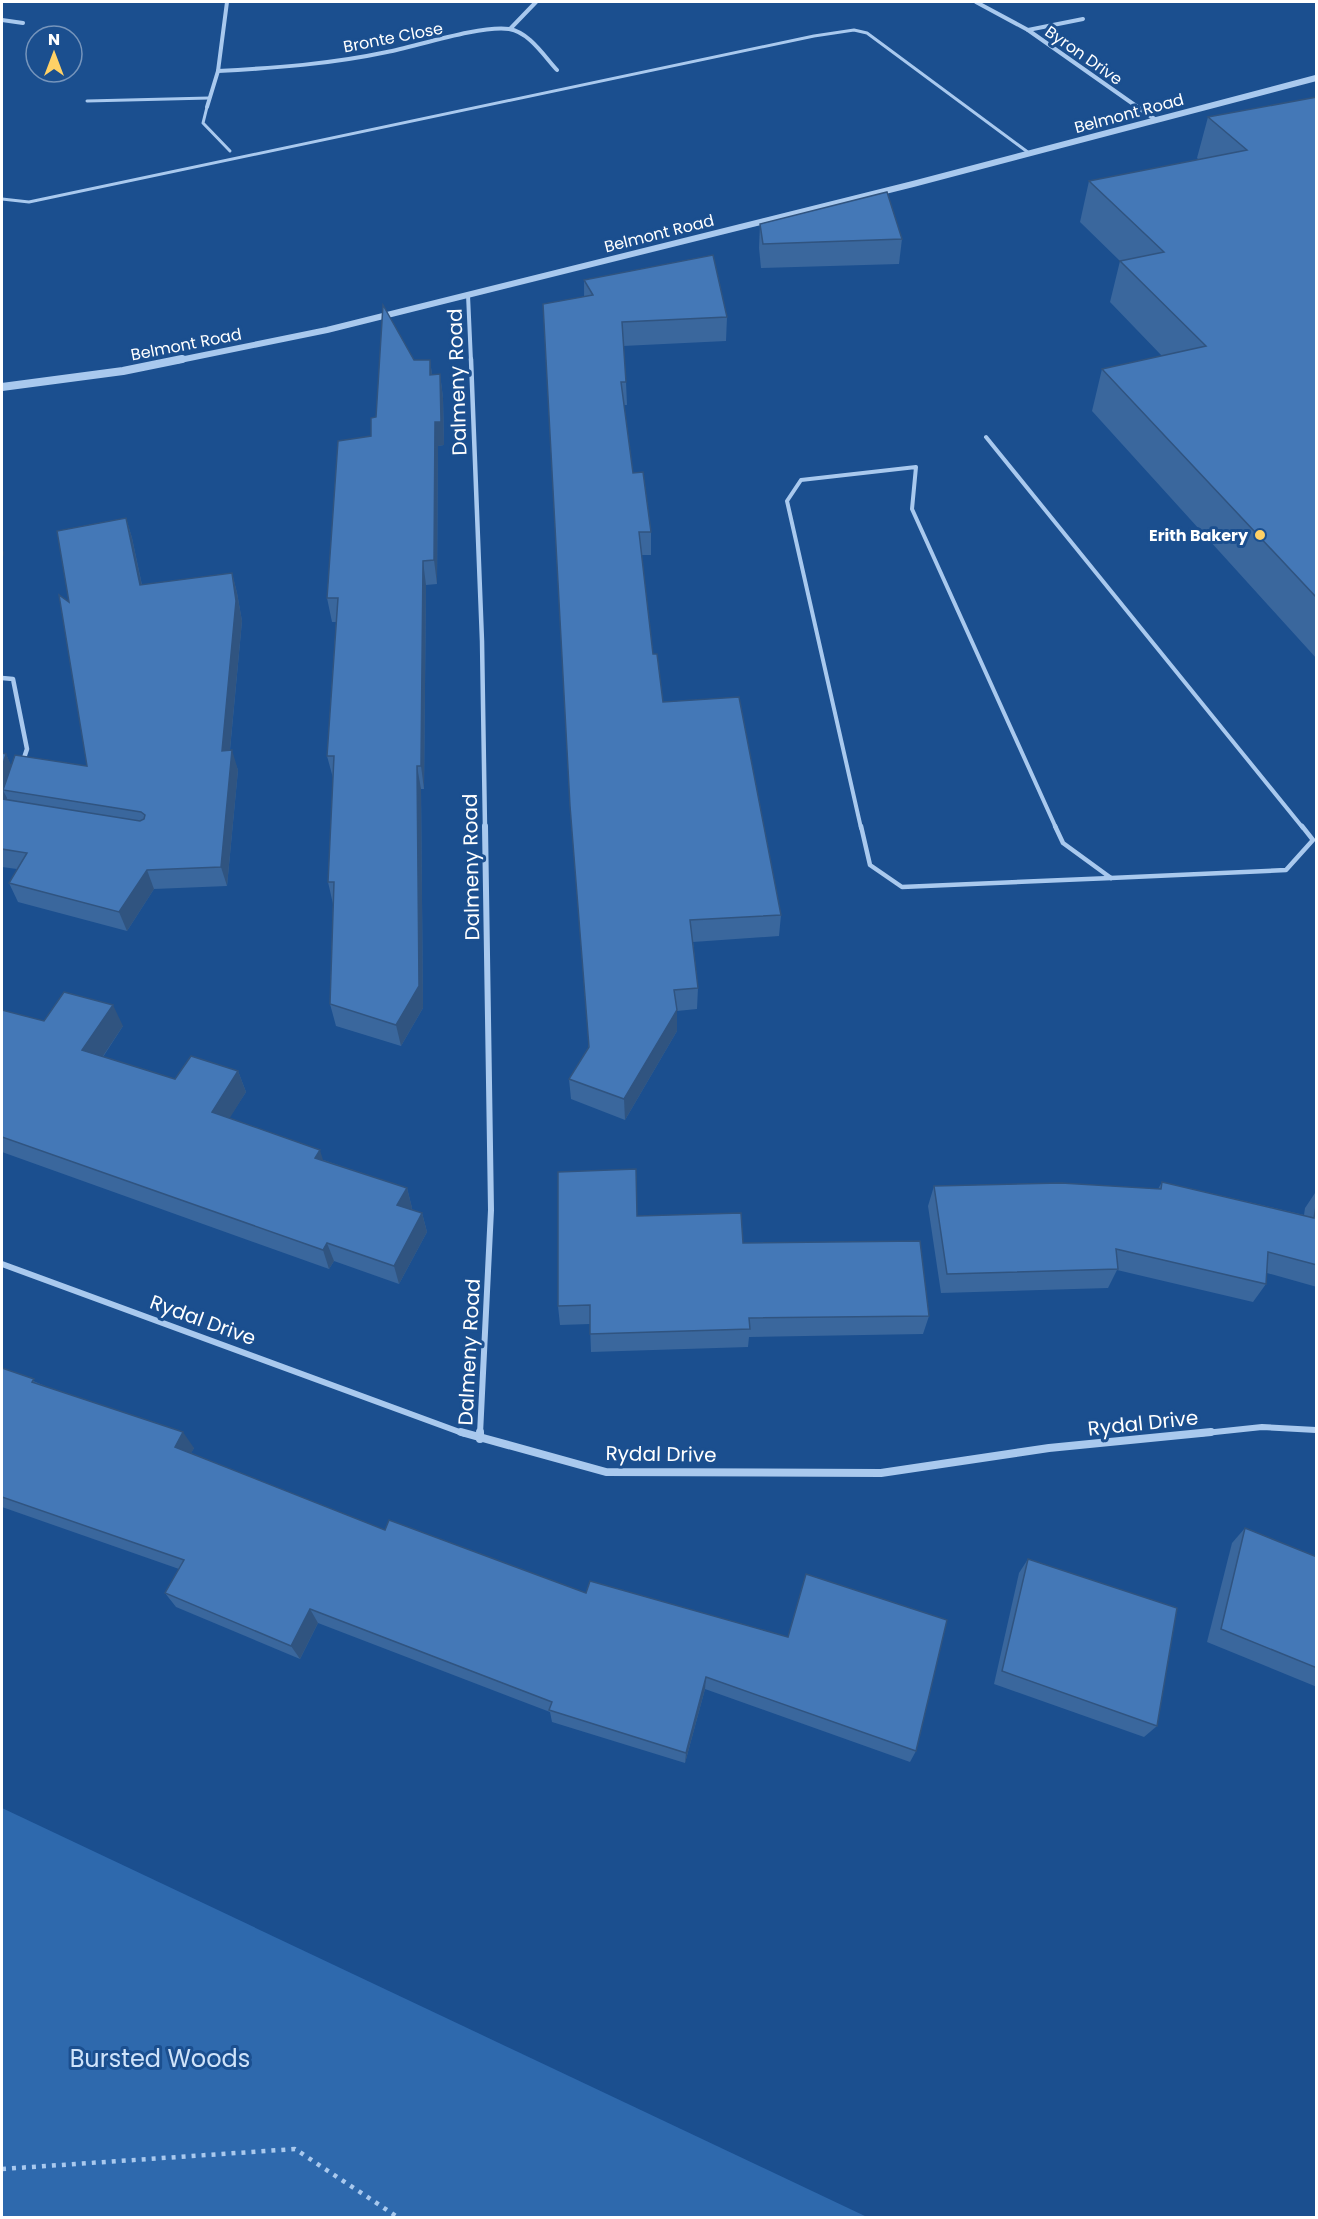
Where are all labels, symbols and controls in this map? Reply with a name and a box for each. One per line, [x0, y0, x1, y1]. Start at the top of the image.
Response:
street label: Bronte Close [341, 17, 445, 58]
street label: Byron Drive [1040, 20, 1127, 91]
north arrow [24, 24, 84, 84]
text: N [48, 28, 60, 51]
street label: Belmont Road [1072, 88, 1186, 139]
street label: Belmont Road [602, 209, 716, 258]
street label: Dalmeny Road [440, 308, 474, 456]
street label: Belmont Road [129, 322, 243, 366]
place label: Erith Bakery [1149, 524, 1249, 547]
marker: Erith Bakery [1253, 528, 1267, 542]
street label: Dalmeny Road [456, 793, 486, 941]
street label: Dalmeny Road [451, 1278, 487, 1426]
street label: Rydal Drive [146, 1288, 260, 1352]
street label: Rydal Drive [1086, 1403, 1200, 1443]
street label: Rydal Drive [605, 1439, 717, 1469]
park label: Bursted Woods [70, 2042, 250, 2075]

